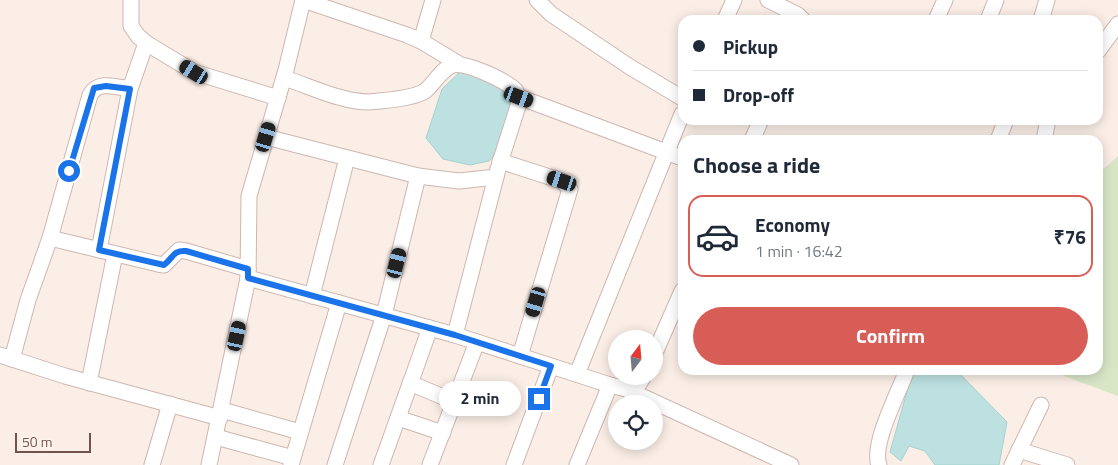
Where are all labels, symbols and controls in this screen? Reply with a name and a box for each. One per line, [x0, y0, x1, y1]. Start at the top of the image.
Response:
text: Pickup [723, 32, 778, 61]
car [177, 58, 210, 86]
text: Drop-off [723, 80, 794, 109]
car [502, 85, 535, 109]
car [254, 120, 277, 154]
text: Choose a ride [693, 148, 820, 182]
route start [58, 160, 80, 182]
car [545, 169, 578, 193]
text: Economy [755, 210, 830, 239]
icon: car [695, 214, 740, 259]
text: ₹76 [1054, 222, 1086, 251]
text: 1 min · 16:42 [755, 239, 843, 263]
car [386, 247, 407, 279]
car [524, 285, 547, 319]
button: Confirm [693, 307, 1088, 365]
car [226, 320, 247, 352]
north arrow [608, 330, 662, 385]
map controls [608, 330, 663, 450]
callout: 2 min [439, 382, 522, 416]
text: 2 min [461, 386, 499, 410]
route end [528, 388, 550, 410]
button: locate [608, 395, 663, 450]
scale bar [15, 430, 91, 453]
text: 50 m [22, 431, 52, 452]

